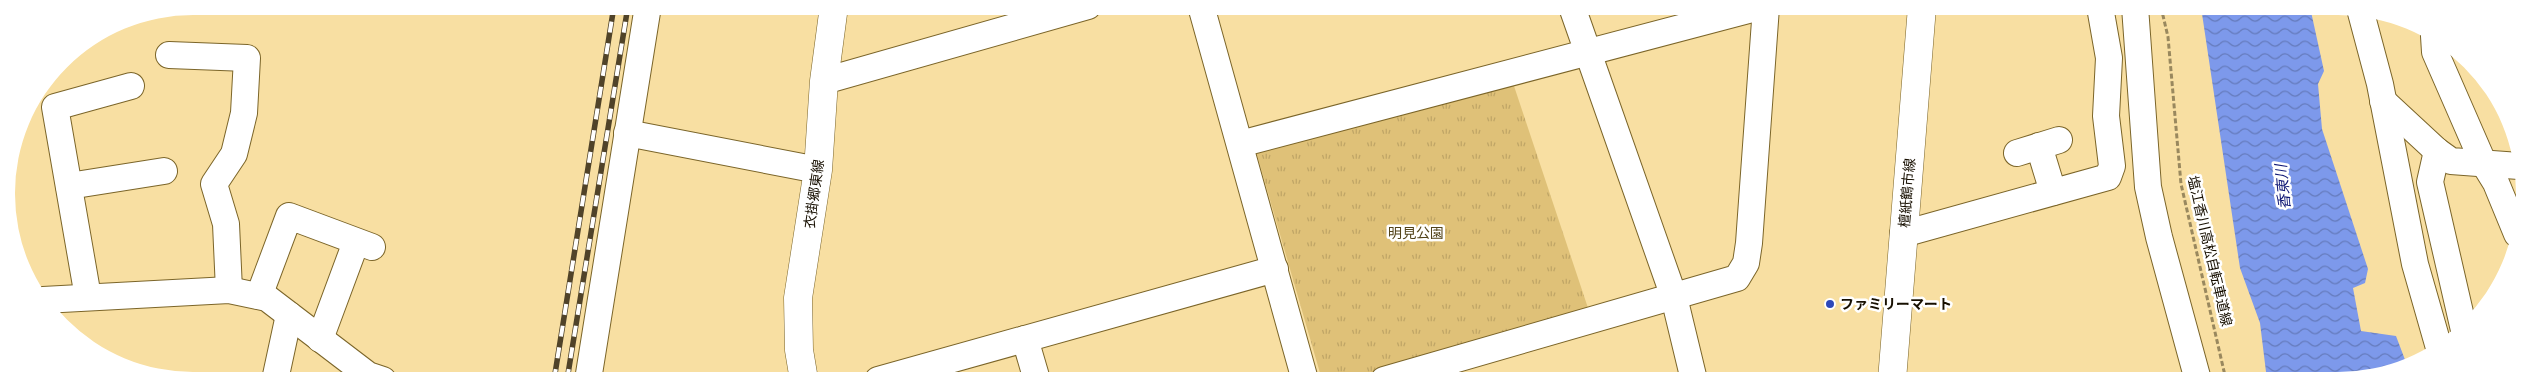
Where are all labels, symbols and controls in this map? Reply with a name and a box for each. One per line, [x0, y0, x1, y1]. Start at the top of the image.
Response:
street label: 檀紙鶴市線 [1896, 157, 1919, 229]
street label: 衣掛郷東線 [801, 158, 828, 230]
water label: 香東川 [2272, 162, 2294, 210]
street label: 塩江香川高松自転車道線 [2184, 174, 2235, 328]
park label: 明見公園 [1388, 225, 1444, 242]
place label: ファミリーマート [1840, 296, 1952, 313]
marker: ファミリーマート [1824, 298, 1836, 310]

